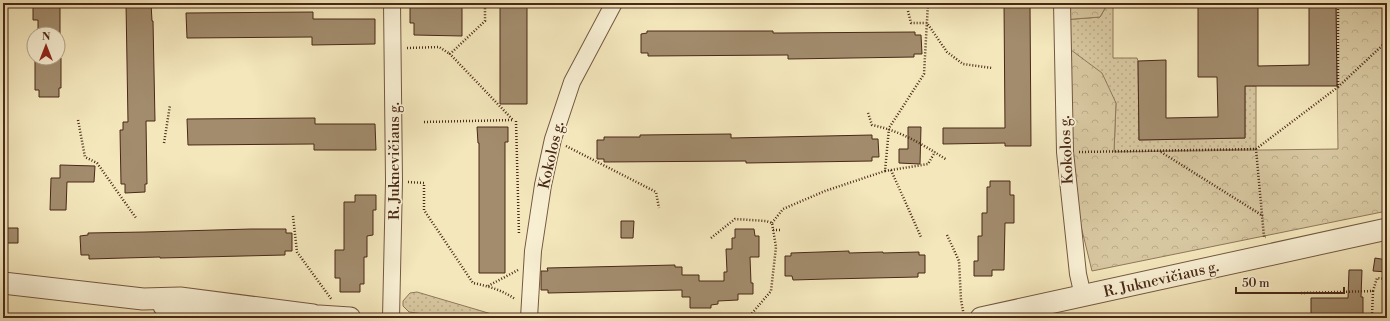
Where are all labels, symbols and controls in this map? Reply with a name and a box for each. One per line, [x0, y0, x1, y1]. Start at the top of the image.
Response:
north arrow [26, 26, 66, 66]
text: N [42, 30, 51, 44]
street label: R. Juknevičiaus g. [385, 102, 404, 220]
street label: Kokolos g. [1055, 115, 1078, 185]
street label: Kokolos g. [534, 119, 568, 191]
street label: R. Juknevičiaus g. [1102, 257, 1221, 302]
scale bar [1236, 269, 1344, 295]
text: 50 m [1242, 276, 1270, 291]

